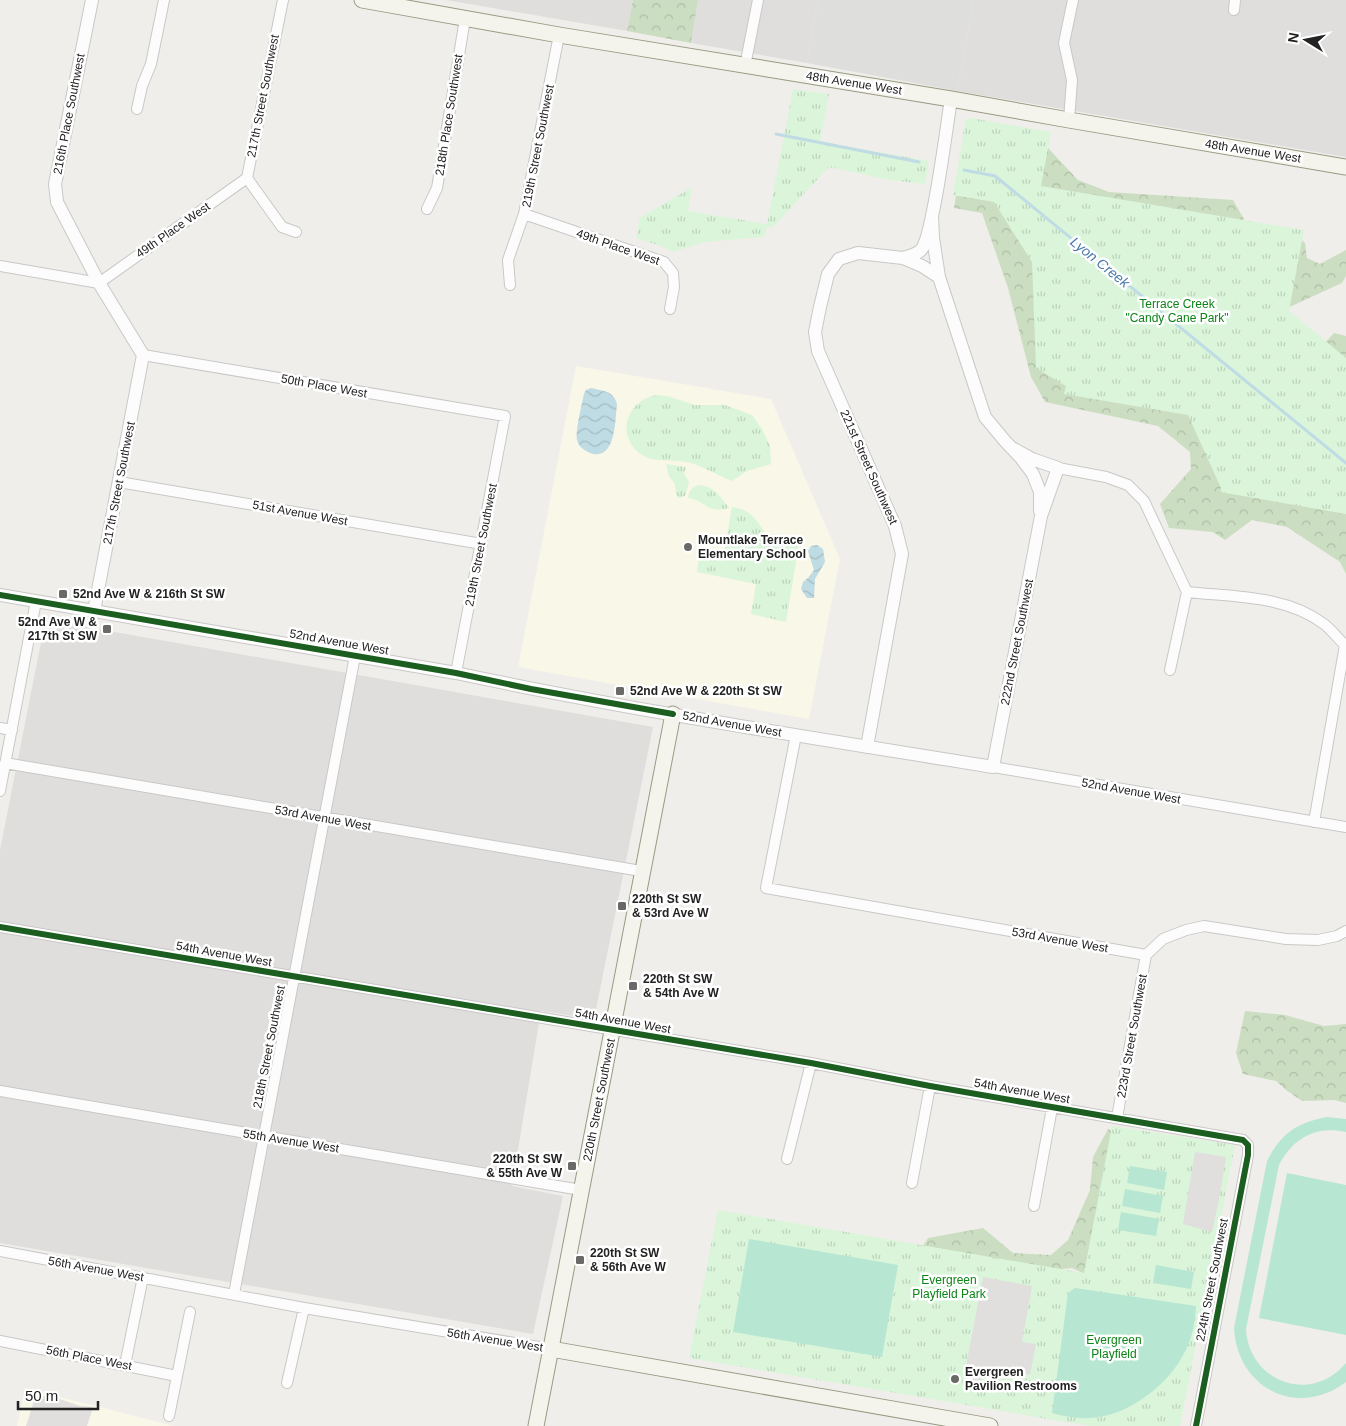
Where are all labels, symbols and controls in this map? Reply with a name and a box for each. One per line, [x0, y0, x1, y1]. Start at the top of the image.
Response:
north arrow [1281, 15, 1331, 65]
text: N [1284, 31, 1302, 44]
street label: 217th Street Southwest [244, 33, 282, 159]
street label: 216th Place Southwest [50, 52, 88, 176]
street label: 218th Place Southwest [432, 53, 466, 177]
street label: 48th Avenue West [805, 69, 904, 98]
street label: 219th Street Southwest [519, 83, 557, 209]
street label: 48th Avenue West [1204, 137, 1303, 166]
street label: 49th Place West [133, 199, 213, 261]
street label: 49th Place West [575, 226, 662, 268]
water label: Lyon Creek [1067, 233, 1134, 291]
park label: Terrace Creek "Candy Cane Park" [1125, 297, 1229, 325]
street label: 50th Place West [280, 372, 369, 401]
street label: 221st Street Southwest [837, 407, 901, 527]
street label: 217th Street Southwest [100, 420, 138, 546]
street label: 219th Street Southwest [462, 482, 500, 608]
street label: 51st Avenue West [251, 498, 349, 528]
place label: Mountlake Terrace Elementary School [698, 533, 806, 561]
marker: Mountlake Terrace Elementary School [682, 541, 694, 553]
street label: 222nd Street Southwest [998, 577, 1036, 706]
place label: 52nd Ave W & 216th St SW [73, 587, 225, 601]
marker: 52nd Ave W & 216th St SW [57, 588, 69, 600]
place label: 52nd Ave W & 217th St SW [18, 615, 98, 643]
marker: 52nd Ave W & 217th St SW [101, 623, 113, 635]
street label: 52nd Avenue West [288, 626, 390, 658]
place label: 52nd Ave W & 220th St SW [630, 684, 782, 698]
marker: 52nd Ave W & 220th St SW [614, 685, 626, 697]
street label: 52nd Avenue West [681, 708, 783, 740]
street label: 52nd Avenue West [1080, 775, 1182, 807]
street label: 53rd Avenue West [274, 803, 373, 833]
place label: 220th St SW & 53rd Ave W [632, 892, 709, 920]
marker: 220th St SW & 53rd Ave W [616, 900, 628, 912]
street label: 53rd Avenue West [1011, 925, 1110, 955]
street label: 54th Avenue West [175, 939, 274, 969]
place label: 220th St SW & 54th Ave W [643, 972, 719, 1000]
street label: 223rd Street Southwest [1114, 972, 1150, 1099]
marker: 220th St SW & 54th Ave W [627, 980, 639, 992]
street label: 218th Street Southwest [250, 984, 288, 1110]
street label: 54th Avenue West [574, 1006, 673, 1036]
street label: 220th Street Southwest [580, 1037, 618, 1163]
street label: 54th Avenue West [973, 1076, 1072, 1106]
street label: 55th Avenue West [242, 1127, 341, 1156]
place label: 220th St SW & 55th Ave W [486, 1152, 563, 1180]
marker: 220th St SW & 55th Ave W [566, 1160, 578, 1172]
street label: 224th Street Southwest [1193, 1217, 1231, 1343]
place label: 220th St SW & 56th Ave W [590, 1246, 666, 1274]
street label: 56th Avenue West [47, 1254, 146, 1284]
marker: 220th St SW & 56th Ave W [574, 1254, 586, 1266]
park label: Evergreen Playfield Park [912, 1273, 987, 1301]
street label: 56th Avenue West [446, 1326, 545, 1355]
park label: Evergreen Playfield [1086, 1333, 1142, 1361]
street label: 56th Place West [45, 1343, 134, 1373]
place label: Evergreen Pavilion Restrooms [965, 1365, 1077, 1393]
marker: Evergreen Pavilion Restrooms [949, 1373, 961, 1385]
scale bar [18, 1378, 98, 1410]
text: 50 m [25, 1387, 58, 1404]

